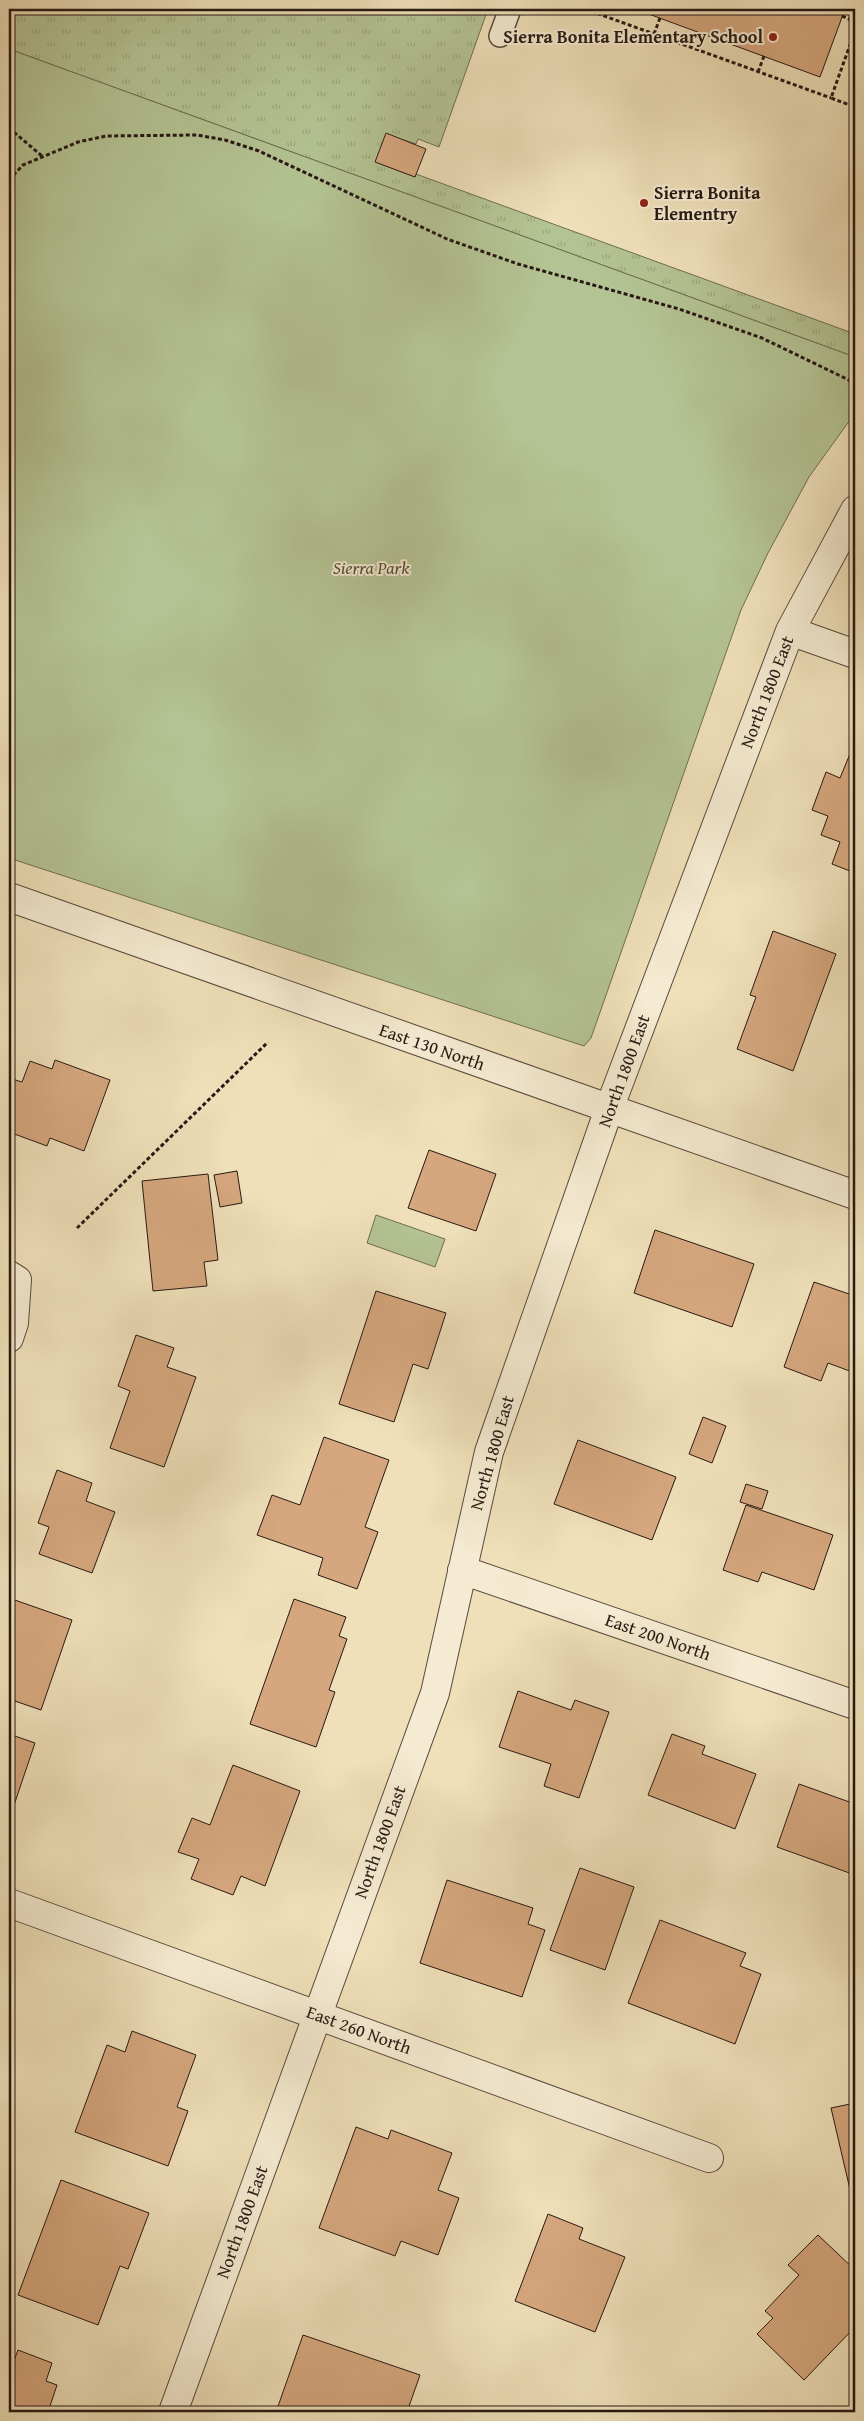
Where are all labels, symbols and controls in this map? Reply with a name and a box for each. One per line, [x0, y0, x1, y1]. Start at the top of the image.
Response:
place label: Sierra Bonita Elementary School [503, 23, 763, 50]
marker: Sierra Bonita Elementary School [767, 31, 779, 43]
place label: Sierra Bonita Elementry [654, 179, 761, 227]
marker: Sierra Bonita Elementry [638, 197, 650, 209]
park label: Sierra Park [333, 554, 410, 581]
street label: North 1800 East [733, 631, 801, 752]
street label: North 1800 East [591, 1010, 657, 1131]
street label: East 130 North [376, 1016, 489, 1077]
street label: North 1800 East [462, 1392, 521, 1514]
street label: East 200 North [602, 1606, 715, 1667]
street label: North 1800 East [347, 1781, 413, 1902]
street label: East 260 North [303, 1998, 415, 2061]
street label: North 1800 East [209, 2161, 275, 2282]

